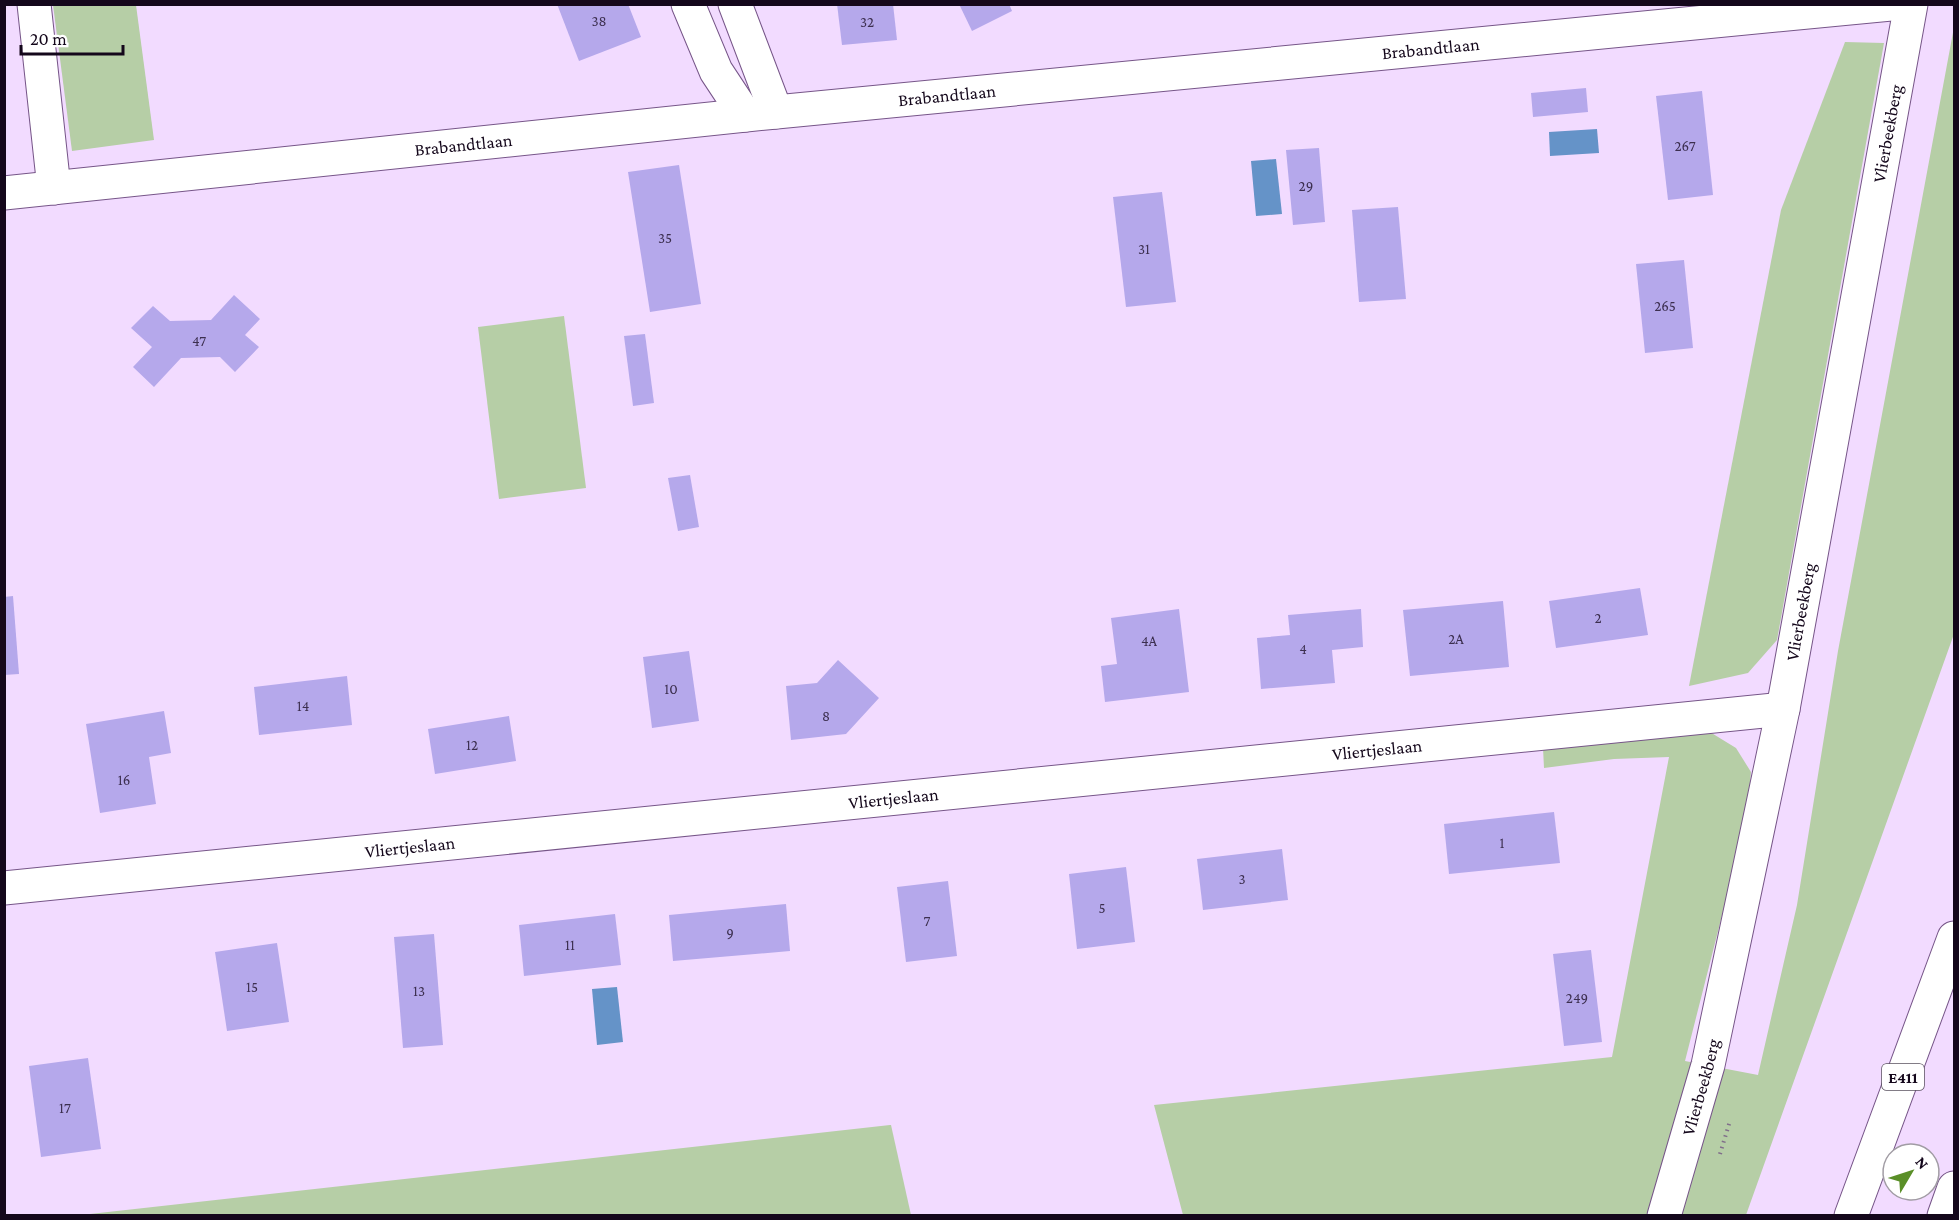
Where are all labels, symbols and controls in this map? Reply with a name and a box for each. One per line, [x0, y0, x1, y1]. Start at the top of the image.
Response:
house number: 38 [591, 13, 607, 29]
house number: 32 [860, 14, 874, 30]
scale bar [21, 18, 123, 56]
text: 20 m [30, 29, 67, 49]
street label: Brabandtlaan [1381, 34, 1481, 63]
street label: Brabandtlaan [897, 81, 997, 110]
street label: Vlierbeekberg [1869, 82, 1906, 184]
street label: Brabandtlaan [414, 130, 514, 160]
house number: 267 [1674, 138, 1696, 154]
house number: 29 [1299, 178, 1313, 194]
house number: 35 [658, 230, 672, 246]
house number: 31 [1138, 241, 1150, 257]
house number: 265 [1654, 298, 1676, 314]
house number: 47 [192, 333, 206, 349]
street label: Vlierbeekberg [1782, 561, 1819, 662]
house number: 2 [1594, 610, 1602, 626]
house number: 2A [1448, 631, 1464, 647]
house number: 4A [1141, 633, 1158, 649]
house number: 4 [1299, 641, 1307, 657]
house number: 10 [664, 681, 678, 697]
house number: 14 [297, 698, 309, 714]
house number: 8 [822, 708, 830, 724]
street label: Vliertjeslaan [1331, 735, 1423, 764]
house number: 12 [466, 737, 478, 753]
house number: 16 [118, 772, 130, 788]
street label: Vliertjeslaan [847, 784, 940, 813]
street label: Vliertjeslaan [364, 833, 456, 862]
house number: 1 [1500, 835, 1505, 851]
house number: 3 [1238, 871, 1246, 887]
house number: 5 [1098, 900, 1106, 916]
house number: 7 [924, 913, 931, 929]
house number: 9 [726, 925, 734, 941]
house number: 11 [565, 937, 575, 953]
house number: 15 [246, 979, 258, 995]
house number: 13 [413, 983, 425, 999]
house number: 249 [1566, 990, 1588, 1006]
street label: Vlierbeekberg [1678, 1037, 1723, 1138]
road number: E411 [1882, 1064, 1924, 1090]
house number: 17 [59, 1100, 71, 1116]
north arrow [1881, 1142, 1941, 1202]
text: N [1912, 1153, 1932, 1173]

